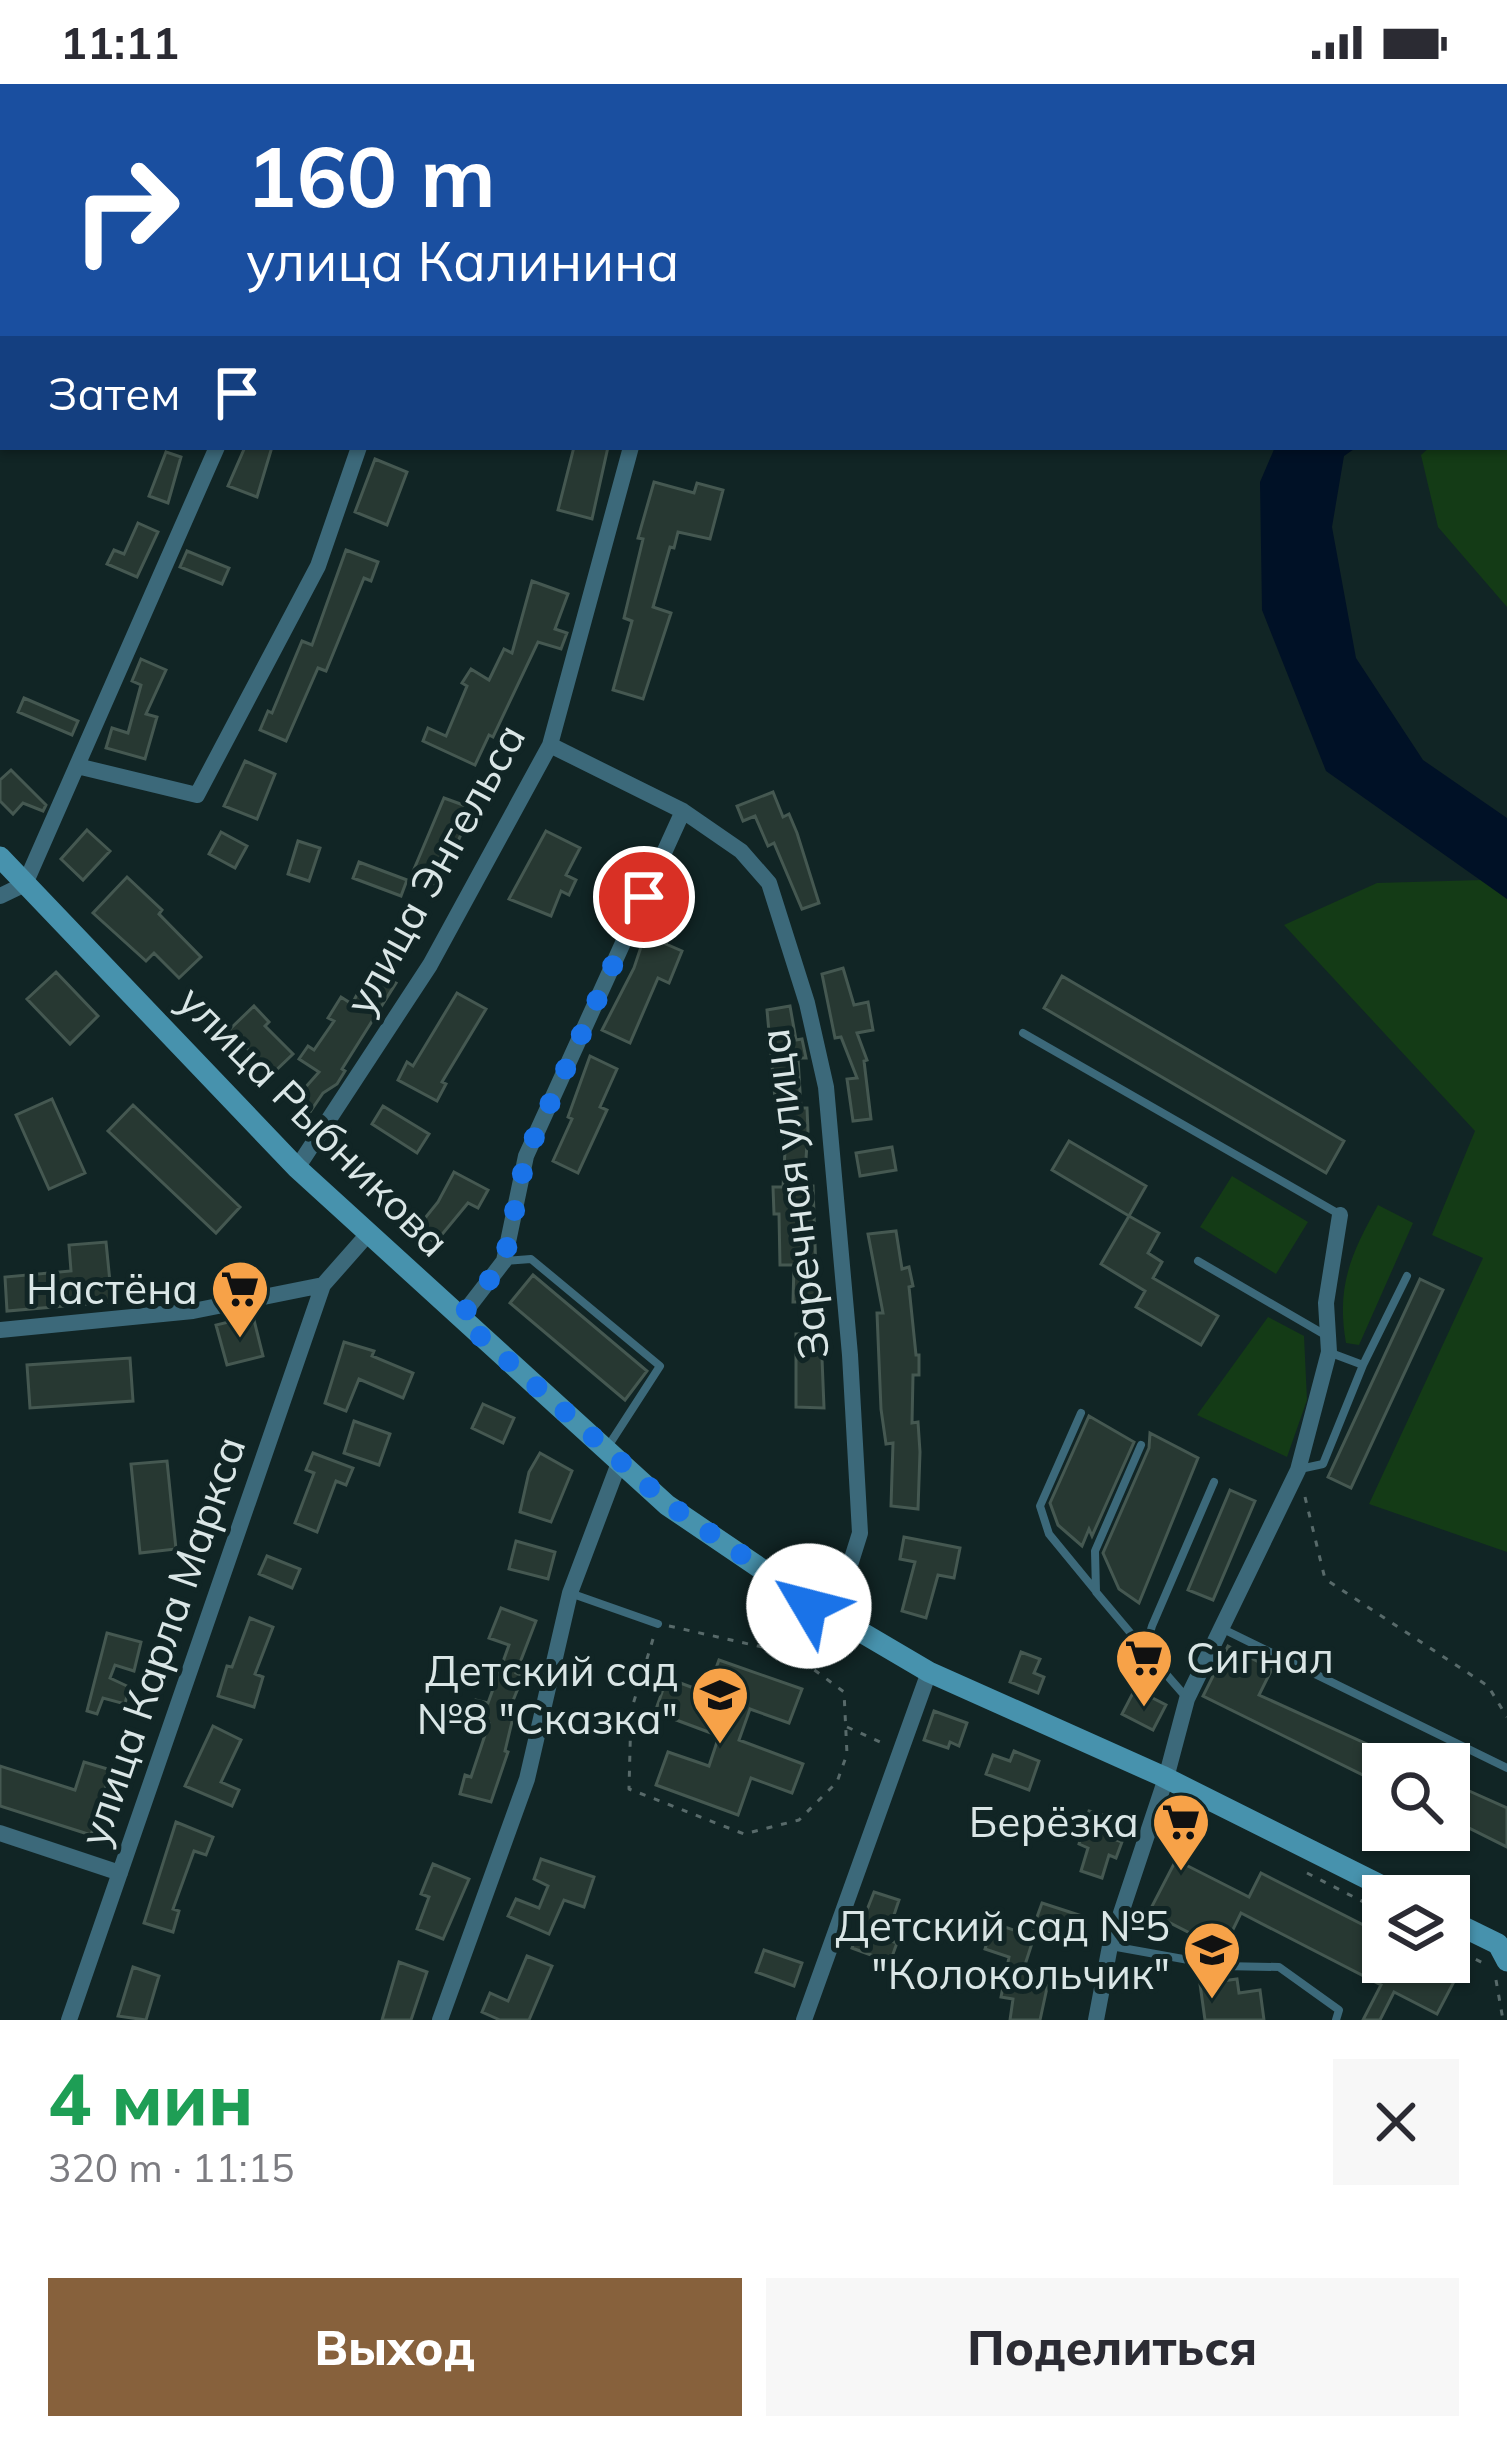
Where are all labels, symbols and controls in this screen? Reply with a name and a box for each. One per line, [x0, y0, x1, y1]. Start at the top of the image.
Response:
text: 11:11 [60, 14, 179, 70]
text: 160 m [246, 123, 496, 228]
icon: right [48, 132, 204, 288]
text: улица Калинина [246, 227, 679, 295]
icon: arrive [204, 360, 270, 426]
text: Затем [48, 365, 180, 421]
street label: улица Энгельса [333, 714, 536, 1023]
pin [593, 846, 695, 948]
icon: arrive [611, 864, 677, 930]
street label: улица Рыбникова [168, 974, 461, 1267]
street label: Заречная улица [747, 1026, 840, 1362]
supermarket icon: Настёна [209, 1258, 271, 1340]
place label: Настёна [26, 1262, 198, 1315]
street label: улица Карла Маркса [67, 1429, 257, 1853]
position arrow [746, 1543, 872, 1669]
supermarket icon: Сигнал [1113, 1627, 1175, 1709]
place label: Сигнал [1186, 1631, 1334, 1684]
place label: Детский сад №8 "Сказка" [417, 1644, 678, 1745]
school or university icon: Детский сад №8 "Сказка" [689, 1664, 751, 1746]
map controls [1362, 1743, 1470, 1983]
button: search [1362, 1743, 1470, 1851]
supermarket icon: Берёзка [1150, 1791, 1212, 1873]
place label: Берёзка [969, 1795, 1139, 1848]
button: layers [1362, 1875, 1470, 1983]
place label: Детский сад №5 "Колокольчик" [835, 1899, 1170, 2000]
school or university icon: Детский сад №5 "Колокольчик" [1181, 1919, 1243, 2001]
text: 4 мин [48, 2053, 253, 2143]
button: close [1333, 2059, 1459, 2185]
text: 320 m · 11:15 [48, 2143, 294, 2192]
button: Выход [48, 2278, 742, 2416]
button: Поделиться [766, 2278, 1459, 2416]

